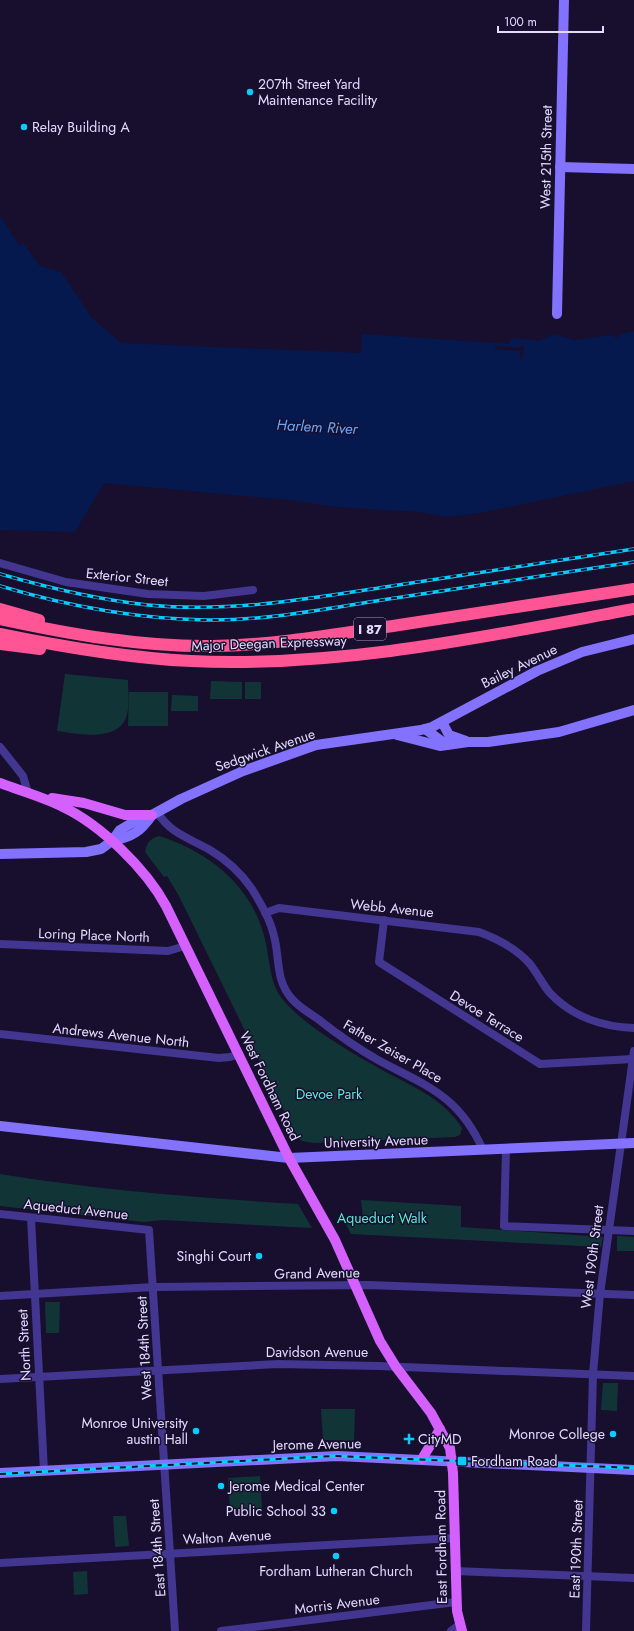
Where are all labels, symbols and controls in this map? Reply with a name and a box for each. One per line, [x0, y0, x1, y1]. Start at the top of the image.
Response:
scale bar [498, 8, 603, 34]
text: 100 m [504, 13, 537, 31]
place label: 207th Street Yard Maintenance Facility [258, 74, 378, 110]
marker: 207th Street Yard Maintenance Facility [245, 87, 255, 97]
street label: West 215th Street [535, 104, 557, 209]
place label: Relay Building A [32, 117, 130, 137]
marker: Relay Building A [19, 122, 29, 132]
water label: Harlem River [276, 414, 359, 440]
street label: Exterior Street [85, 563, 170, 591]
road number: I 87 [354, 618, 386, 640]
street label: Major Deegan Expressway [191, 630, 348, 656]
street label: Bailey Avenue [478, 639, 560, 693]
street label: Sedgwick Avenue [212, 724, 318, 776]
street label: Webb Avenue [349, 894, 435, 922]
street label: Loring Place North [38, 923, 150, 947]
street label: Devoe Terrace [446, 985, 528, 1047]
street label: Father Zeiser Place [340, 1014, 446, 1088]
street label: Andrews Avenue North [52, 1018, 190, 1052]
street label: West Fordham Road [235, 1028, 305, 1144]
park label: Devoe Park [296, 1084, 363, 1104]
street label: University Avenue [324, 1129, 428, 1153]
street label: Aqueduct Avenue [23, 1194, 129, 1224]
street label: West 190th Street [576, 1203, 608, 1310]
park label: Aqueduct Walk [337, 1208, 428, 1228]
place label: Singhi Court [176, 1246, 252, 1266]
marker: Singhi Court [254, 1251, 264, 1261]
street label: Grand Avenue [274, 1262, 360, 1284]
street label: West 184th Street [131, 1295, 157, 1400]
street label: North Street [12, 1308, 36, 1381]
street label: Davidson Avenue [266, 1342, 368, 1362]
place label: Monroe University austin Hall [82, 1413, 189, 1449]
place label: Monroe College [509, 1424, 605, 1444]
marker: Monroe University austin Hall [191, 1426, 201, 1436]
place label: CityMD [418, 1429, 462, 1449]
marker: Monroe College [608, 1429, 618, 1439]
street label: Jerome Avenue [270, 1433, 362, 1455]
marker: CityMD [403, 1433, 415, 1445]
place label: Fordham Road [471, 1451, 557, 1471]
marker: Fordham Road [456, 1455, 468, 1467]
place label: Jerome Medical Center [227, 1476, 365, 1496]
marker: Jerome Medical Center [216, 1481, 226, 1491]
street label: East Fordham Road [430, 1490, 452, 1604]
street label: East 184th Street [144, 1498, 170, 1598]
street label: East 190th Street [564, 1499, 588, 1599]
place label: Public School 33 [226, 1501, 326, 1521]
marker: Public School 33 [329, 1506, 339, 1516]
street label: Walton Avenue [182, 1525, 272, 1549]
marker: Fordham Lutheran Church [331, 1551, 341, 1561]
place label: Fordham Lutheran Church [259, 1561, 413, 1581]
street label: Morris Avenue [293, 1589, 381, 1619]

